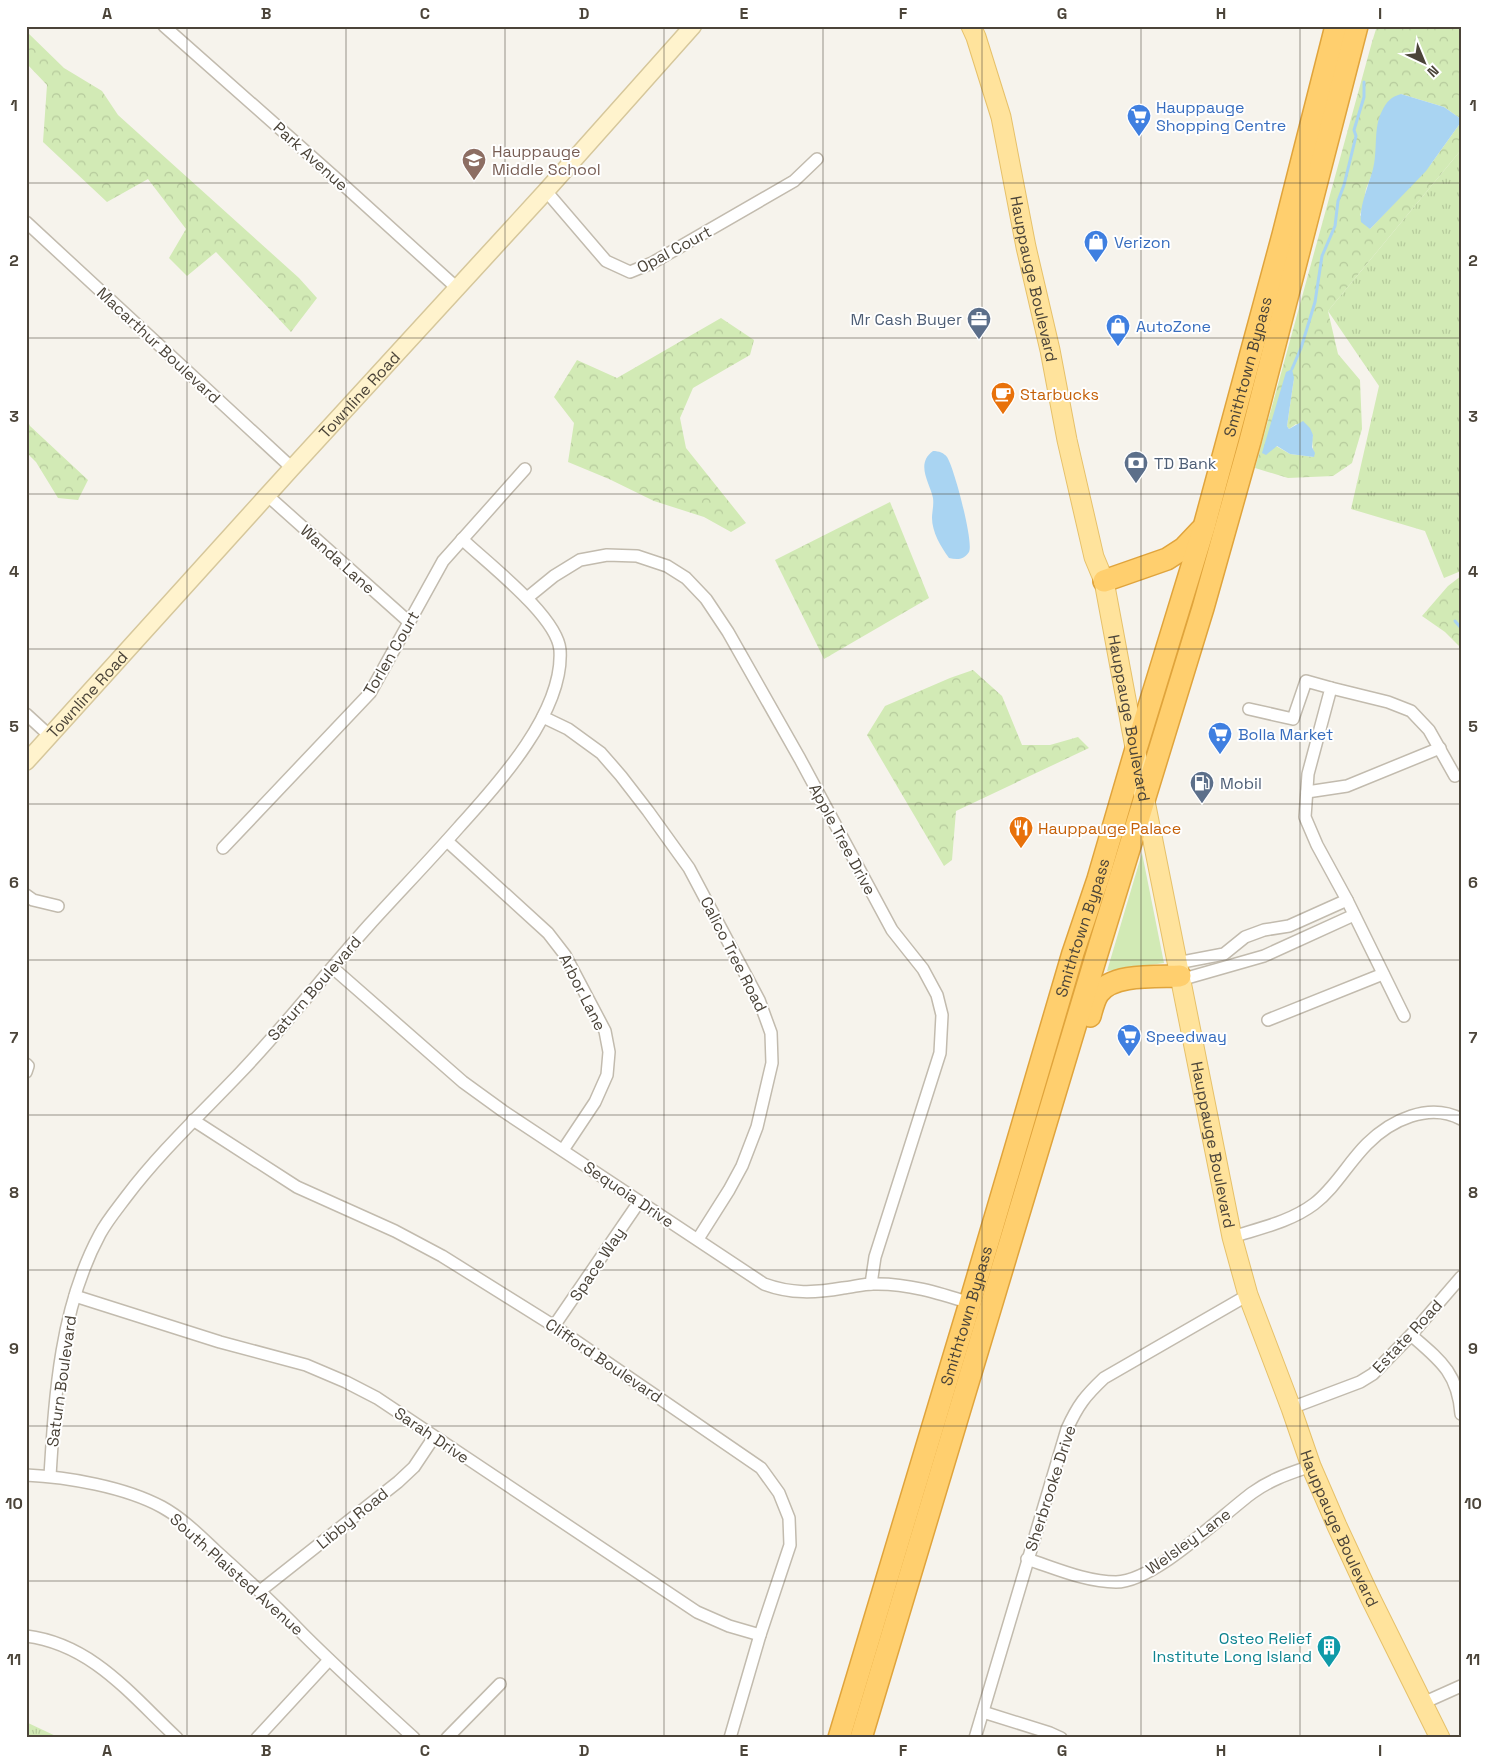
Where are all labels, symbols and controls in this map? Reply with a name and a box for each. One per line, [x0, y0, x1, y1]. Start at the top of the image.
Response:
text: A [102, 3, 112, 24]
text: B [261, 3, 271, 24]
text: C [420, 3, 430, 24]
text: D [579, 3, 589, 24]
text: E [740, 3, 749, 24]
text: F [899, 3, 908, 24]
text: G [1057, 3, 1067, 24]
text: H [1216, 3, 1226, 24]
text: I [1378, 3, 1382, 24]
north arrow [1400, 38, 1450, 88]
text: N [1423, 62, 1443, 81]
text: 1 [10, 95, 18, 116]
text: 1 [1469, 95, 1477, 116]
place label: Hauppauge Shopping Centre [1156, 97, 1286, 136]
supermarket icon: Hauppauge Shopping Centre [1126, 103, 1152, 137]
street label: Park Avenue [269, 117, 353, 196]
place label: Hauppauge Middle School [492, 141, 601, 180]
school or university icon: Hauppauge Middle School [461, 147, 487, 181]
street label: Hauppauge Boulevard [1005, 194, 1062, 364]
street label: Opal Court [633, 221, 715, 278]
shop icon: Verizon [1083, 229, 1109, 263]
place label: Verizon [1114, 232, 1170, 253]
text: 2 [9, 250, 19, 271]
text: 2 [1468, 250, 1478, 271]
street label: Macarthur Boulevard [92, 283, 225, 408]
street label: Smithtown Bypass [1219, 294, 1277, 439]
office icon: Mr Cash Buyer [966, 306, 992, 340]
place label: Mr Cash Buyer [851, 309, 962, 330]
shop icon: AutoZone [1105, 313, 1131, 347]
place label: AutoZone [1136, 316, 1211, 337]
street label: Townline Road [314, 347, 405, 443]
cafe icon: Starbucks [990, 381, 1016, 415]
place label: Starbucks [1020, 384, 1099, 405]
text: 3 [9, 406, 19, 427]
text: 3 [1468, 406, 1478, 427]
bank icon: TD Bank [1123, 450, 1149, 484]
place label: TD Bank [1154, 453, 1217, 474]
street label: Wanda Lane [296, 520, 380, 599]
text: 4 [9, 561, 19, 582]
text: 4 [1468, 561, 1478, 582]
street label: Torlen Court [359, 607, 424, 699]
street label: Hauppauge Boulevard [1103, 633, 1155, 803]
street label: Townline Road [42, 647, 132, 743]
text: 5 [9, 716, 19, 737]
text: 5 [1468, 716, 1478, 737]
supermarket icon: Bolla Market [1207, 721, 1233, 755]
place label: Bolla Market [1238, 724, 1333, 745]
fuel station icon: Mobil [1189, 770, 1215, 804]
place label: Mobil [1220, 773, 1262, 794]
street label: Apple Tree Drive [804, 780, 881, 899]
restaurant icon: Hauppauge Palace [1008, 815, 1034, 849]
place label: Hauppauge Palace [1038, 818, 1181, 839]
street label: Smithtown Bypass [1051, 856, 1114, 1000]
text: 6 [9, 872, 19, 893]
text: 6 [1468, 872, 1478, 893]
street label: Calico Tree Road [695, 893, 772, 1015]
street label: Saturn Boulevard [263, 931, 366, 1045]
street label: Arbor Lane [554, 950, 611, 1034]
supermarket icon: Speedway [1116, 1023, 1142, 1057]
place label: Speedway [1146, 1026, 1227, 1047]
text: 7 [10, 1027, 19, 1048]
text: 7 [1469, 1027, 1478, 1048]
street label: Hauppauge Boulevard [1186, 1060, 1240, 1230]
street label: Sequoia Drive [579, 1156, 678, 1232]
text: 8 [9, 1182, 19, 1203]
text: 8 [1468, 1182, 1478, 1203]
street label: Space Way [565, 1223, 630, 1305]
street label: Smithtown Bypass [936, 1244, 997, 1388]
street label: Estate Road [1368, 1295, 1447, 1378]
street label: Clifford Boulevard [541, 1313, 666, 1407]
street label: Saturn Boulevard [42, 1314, 81, 1448]
text: 9 [9, 1338, 19, 1359]
text: 9 [1468, 1338, 1478, 1359]
street label: Sarah Drive [390, 1403, 473, 1468]
street label: Sherbrooke Drive [1020, 1423, 1081, 1554]
street label: Hauppauge Boulevard [1295, 1447, 1383, 1610]
street label: Libby Road [312, 1483, 393, 1554]
text: 10 [5, 1493, 23, 1514]
text: 10 [1464, 1493, 1482, 1514]
street label: Welsley Lane [1142, 1503, 1235, 1579]
street label: South Plaisted Avenue [165, 1509, 308, 1640]
place label: Osteo Relief Institute Long Island [1153, 1628, 1312, 1667]
building icon: Osteo Relief Institute Long Island [1316, 1634, 1342, 1668]
text: 11 [7, 1649, 21, 1670]
text: 11 [1466, 1649, 1480, 1670]
text: A [102, 1740, 112, 1761]
text: B [261, 1740, 271, 1761]
text: C [420, 1740, 430, 1761]
text: D [579, 1740, 589, 1761]
text: E [740, 1740, 749, 1761]
text: F [899, 1740, 908, 1761]
text: G [1057, 1740, 1067, 1761]
text: H [1216, 1740, 1226, 1761]
text: I [1378, 1740, 1382, 1761]

